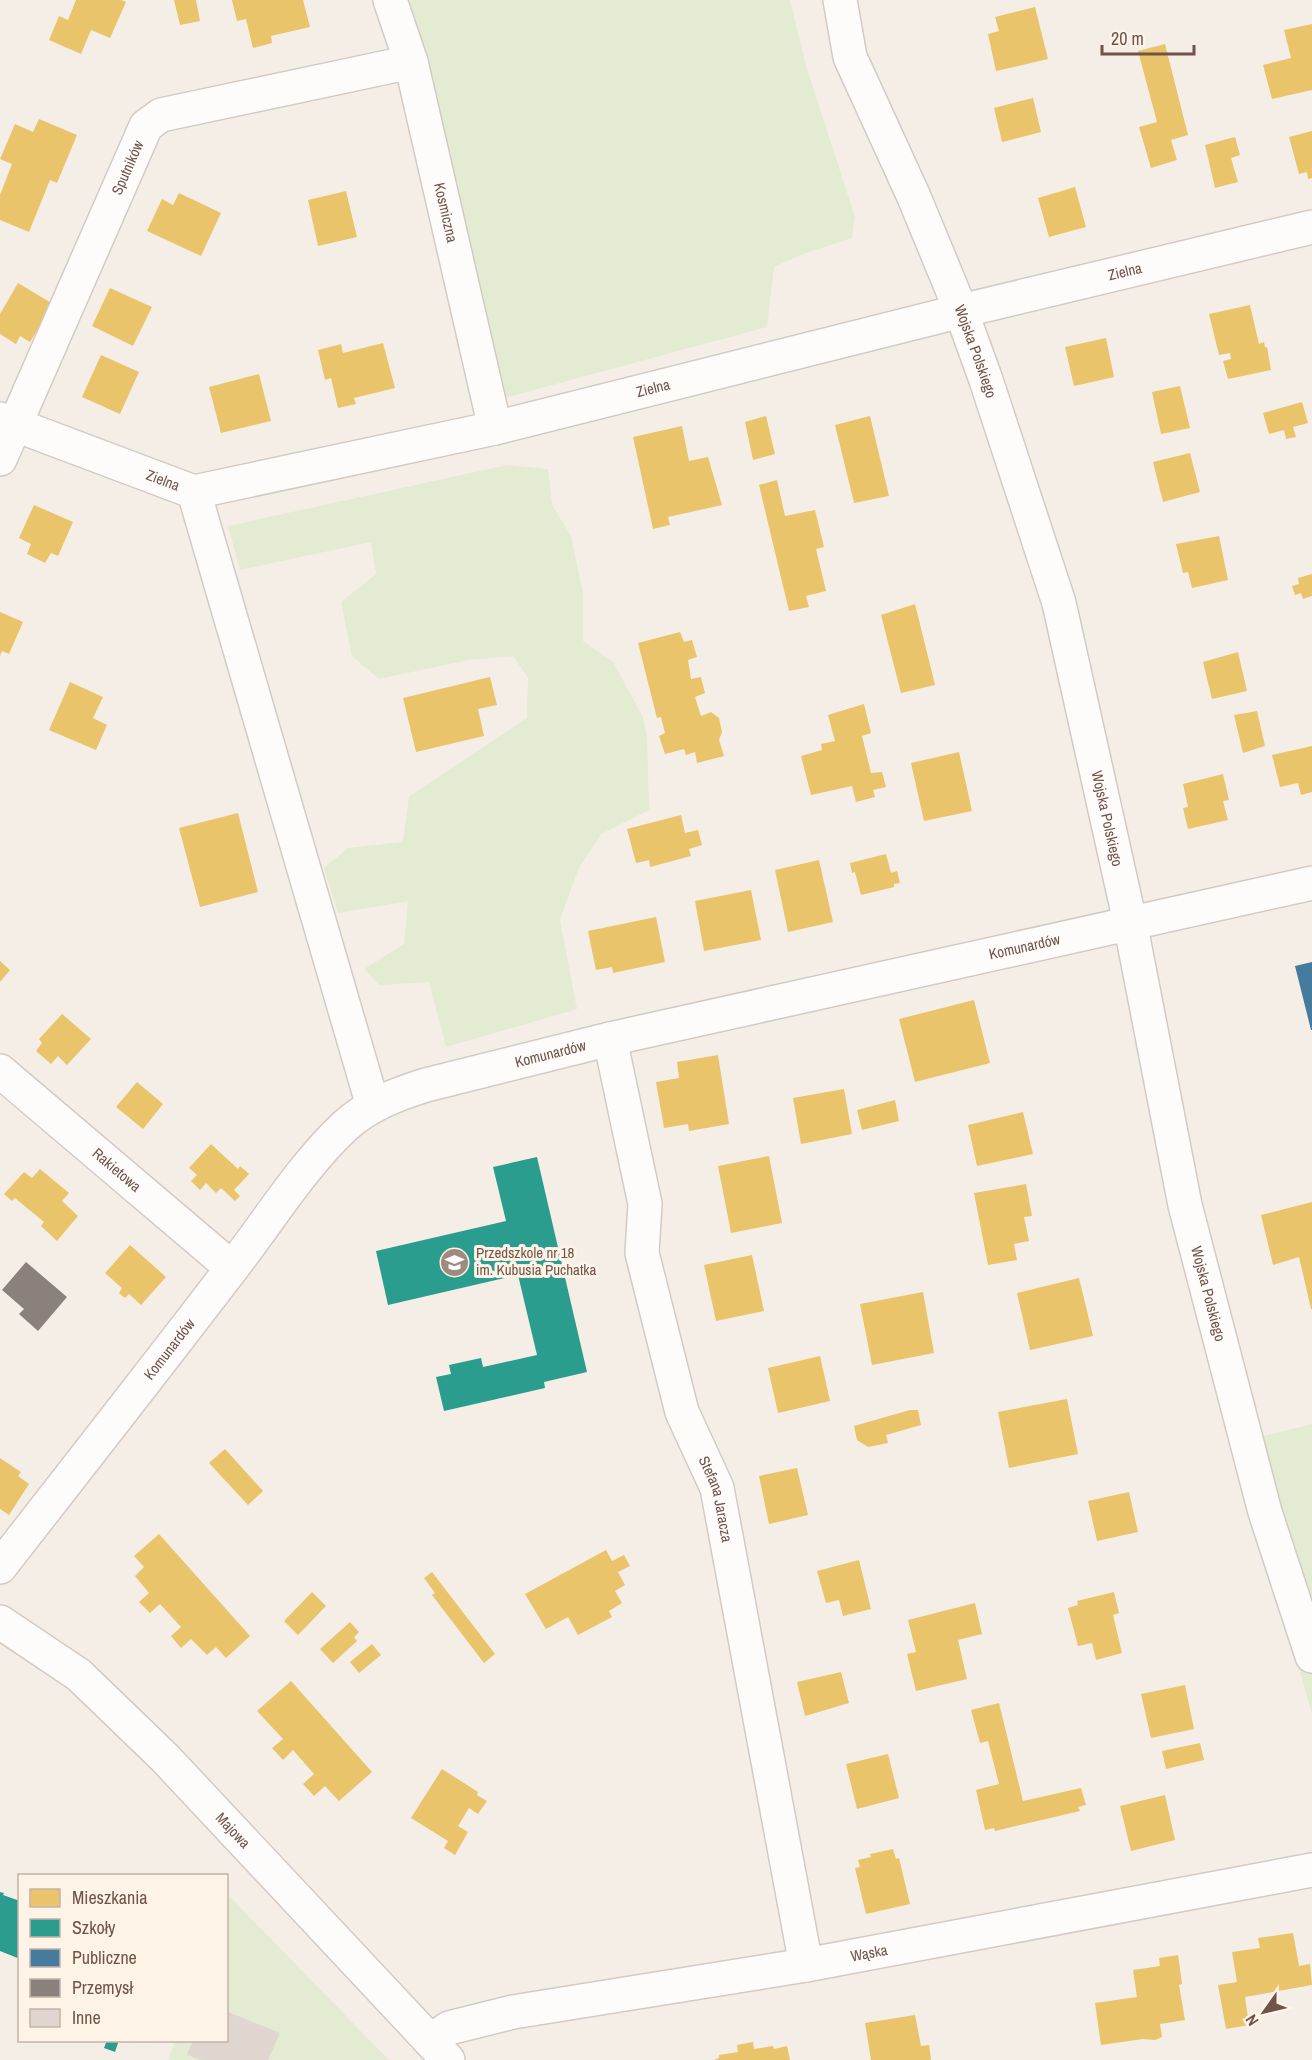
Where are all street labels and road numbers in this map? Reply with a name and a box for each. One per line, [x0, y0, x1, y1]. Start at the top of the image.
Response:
street label: Sputników [106, 137, 148, 198]
street label: Kosmiczna [429, 180, 463, 245]
street label: Zielna [1106, 257, 1144, 285]
street label: Wojska Polskiego [949, 301, 1002, 401]
street label: Zielna [634, 373, 672, 402]
street label: Zielna [143, 464, 183, 496]
street label: Wojska Polskiego [1087, 769, 1128, 869]
street label: Komunardów [987, 928, 1062, 965]
street label: Komunardów [513, 1034, 588, 1072]
street label: Rakietowa [88, 1143, 146, 1197]
street label: Wojska Polskiego [1186, 1244, 1231, 1344]
street label: Komunardów [139, 1314, 200, 1384]
street label: Stefana Jaracza [694, 1453, 738, 1544]
street label: Majowa [211, 1808, 256, 1853]
street label: Wąska [849, 1939, 889, 1966]

